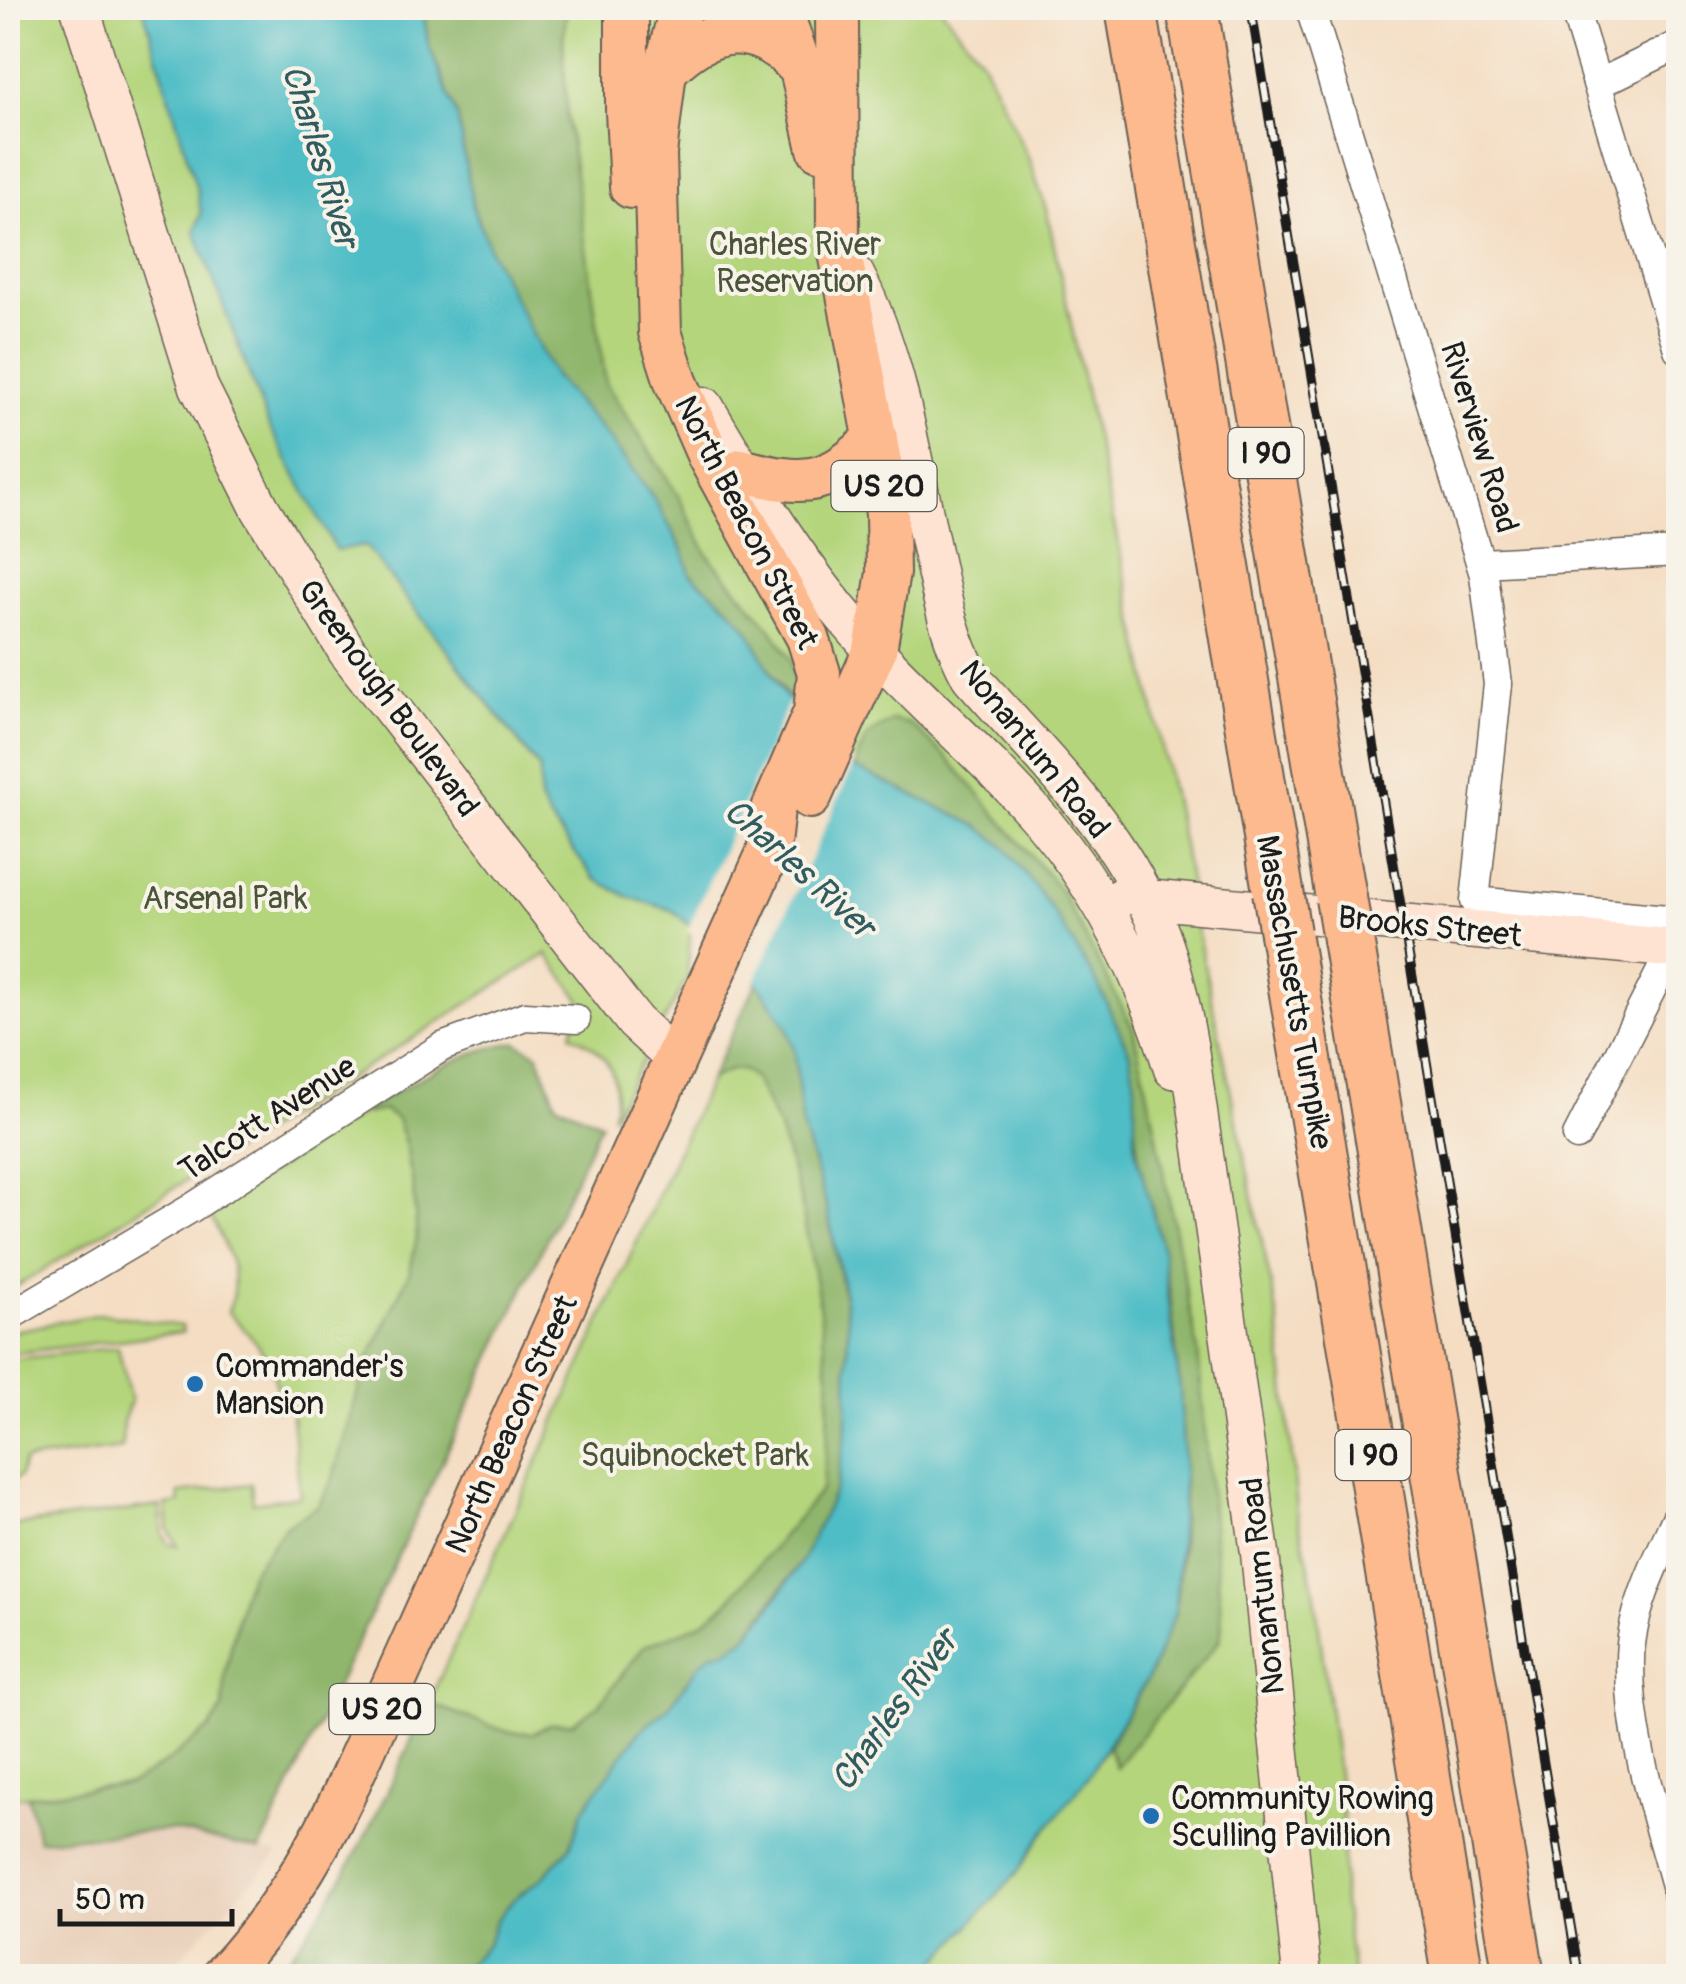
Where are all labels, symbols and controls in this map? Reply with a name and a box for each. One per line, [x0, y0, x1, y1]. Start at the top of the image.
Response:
water label: Charles River [271, 60, 370, 257]
park label: Charles River Reservation [709, 225, 882, 302]
street label: Riverview Road [1431, 337, 1527, 538]
street label: North Beacon Street [665, 389, 827, 656]
road number: I 90 [1228, 428, 1304, 478]
road number: US 20 [832, 461, 936, 511]
street label: Greenough Boulevard [289, 572, 488, 825]
street label: Nonantum Road [950, 652, 1118, 847]
water label: Charles River [715, 789, 887, 951]
street label: Massachusetts Turnpike [1247, 832, 1341, 1153]
park label: Arsenal Park [142, 879, 308, 919]
street label: Brooks Street [1336, 897, 1524, 957]
street label: Talcott Avenue [172, 1047, 364, 1191]
street label: North Beacon Street [437, 1289, 587, 1560]
place label: Commander's Mansion [215, 1347, 404, 1424]
marker: Commander's Mansion [184, 1373, 206, 1395]
road number: I 90 [1336, 1430, 1410, 1480]
park label: Squibnocket Park [581, 1436, 809, 1476]
street label: Nonantum Road [1232, 1475, 1294, 1696]
water label: Charles River [822, 1618, 971, 1800]
road number: US 20 [330, 1684, 434, 1734]
place label: Community Rowing Sculling Pavillion [1171, 1779, 1434, 1856]
marker: Community Rowing Sculling Pavillion [1140, 1805, 1162, 1827]
scale bar [60, 1864, 232, 1926]
text: 50 m [75, 1881, 145, 1918]

